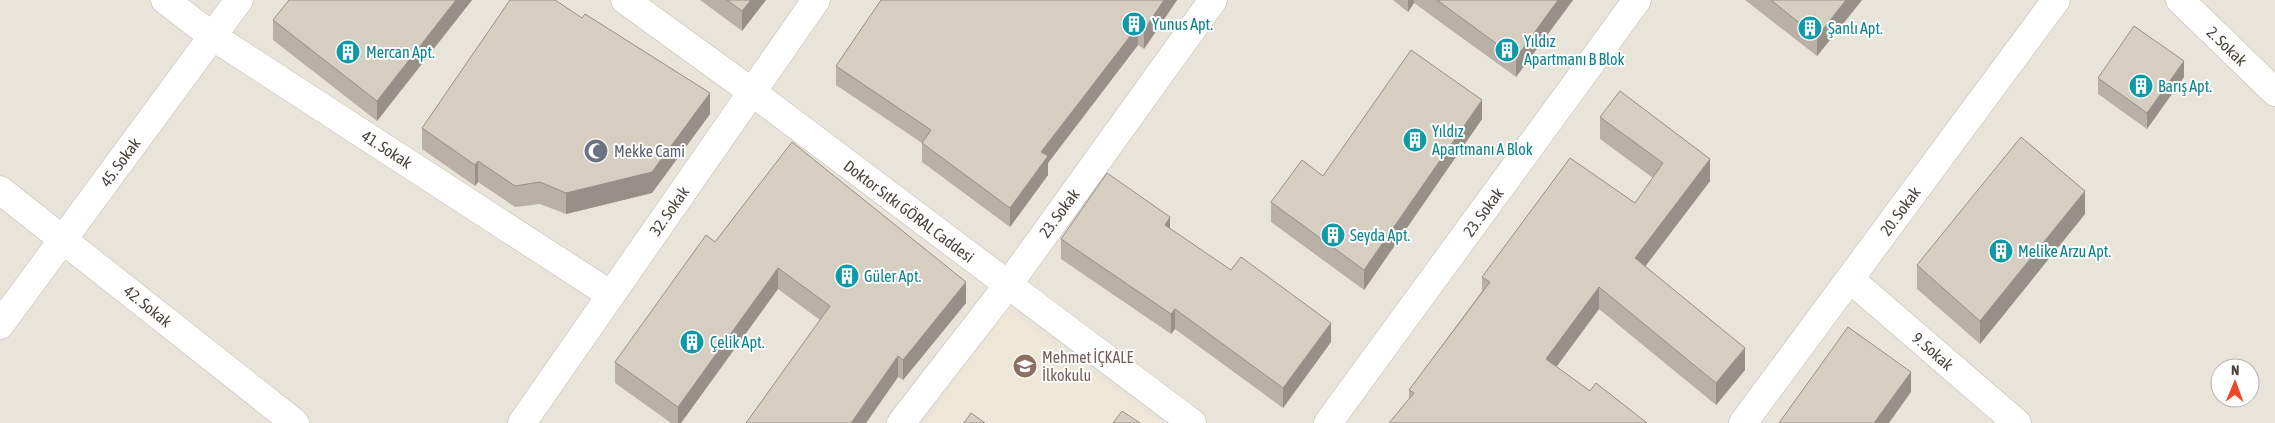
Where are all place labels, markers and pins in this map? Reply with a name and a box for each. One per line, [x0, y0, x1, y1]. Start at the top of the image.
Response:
building icon: Yunus Apt. [1121, 11, 1147, 37]
place label: Yunus Apt. [1152, 15, 1213, 34]
building icon: Şanlı Apt. [1797, 15, 1823, 41]
place label: Şanlı Apt. [1828, 19, 1883, 38]
place label: Yıldız Apartmanı B Blok [1524, 32, 1625, 69]
building icon: Yıldız Apartmanı B Blok [1494, 37, 1520, 63]
building icon: Mercan Apt. [335, 39, 361, 65]
place label: Mercan Apt. [366, 43, 435, 62]
building icon: Barış Apt. [2128, 73, 2154, 99]
place label: Barış Apt. [2158, 77, 2212, 96]
place label: Yıldız Apartmanı A Blok [1432, 122, 1533, 159]
building icon: Yıldız Apartmanı A Blok [1402, 127, 1428, 153]
mosque icon: Mekke Cami [583, 138, 609, 164]
place label: Mekke Cami [614, 142, 685, 160]
building icon: Seyda Apt. [1320, 222, 1346, 248]
place label: Seyda Apt. [1350, 226, 1411, 245]
building icon: Melike Arzu Apt. [1988, 238, 2014, 264]
place label: Melike Arzu Apt. [2018, 242, 2111, 261]
building icon: Güler Apt. [834, 263, 860, 289]
place label: Güler Apt. [864, 267, 921, 286]
building icon: Çelik Apt. [679, 329, 705, 355]
place label: Çelik Apt. [710, 333, 765, 352]
place label: Mehmet İÇKALE İlkokulu [1042, 348, 1133, 384]
school or university icon: Mehmet İÇKALE İlkokulu [1012, 353, 1038, 379]

